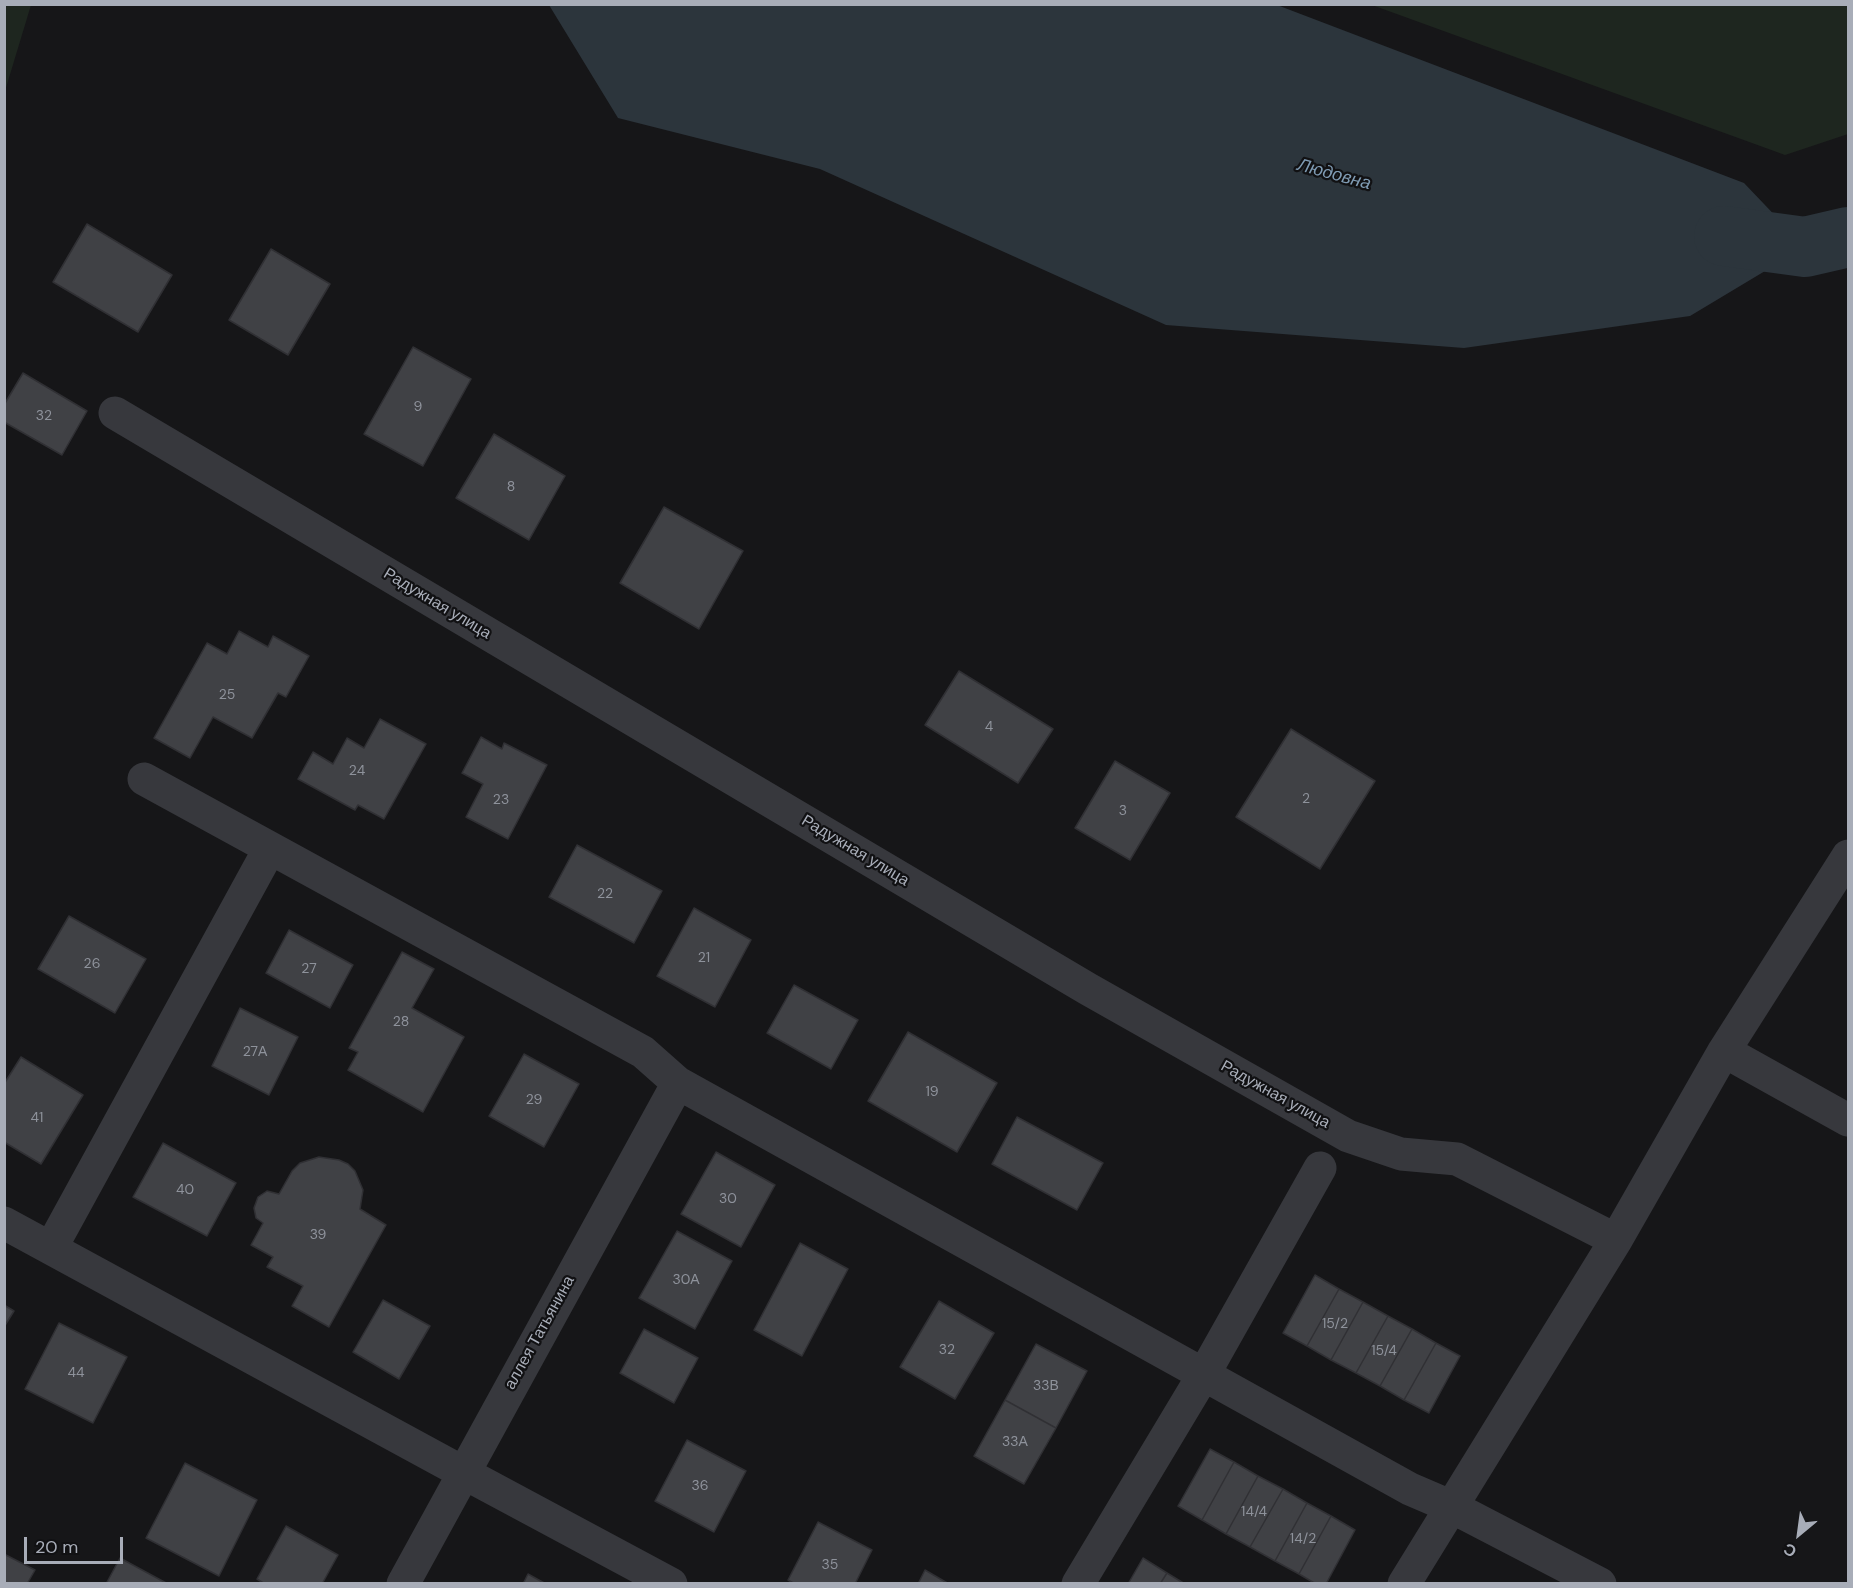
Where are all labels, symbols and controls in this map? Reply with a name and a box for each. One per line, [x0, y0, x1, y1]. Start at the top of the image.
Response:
water label: Людовна [1295, 155, 1373, 195]
house number: 9 [414, 399, 422, 415]
house number: 32 [36, 408, 52, 424]
house number: 8 [507, 479, 515, 495]
street label: Радужная улица [380, 564, 494, 644]
house number: 25 [219, 687, 235, 703]
house number: 4 [985, 719, 993, 735]
house number: 24 [349, 763, 365, 779]
house number: 2 [1302, 791, 1310, 807]
house number: 23 [493, 792, 509, 808]
house number: 3 [1119, 803, 1127, 819]
street label: Радужная улица [798, 811, 912, 891]
house number: 22 [597, 886, 613, 902]
house number: 21 [698, 950, 710, 966]
house number: 26 [84, 956, 100, 972]
house number: 27 [301, 961, 317, 977]
house number: 28 [393, 1014, 409, 1030]
house number: 27А [243, 1044, 267, 1060]
street label: Радужная улица [1217, 1057, 1333, 1133]
house number: 19 [925, 1084, 939, 1100]
house number: 29 [526, 1092, 542, 1108]
house number: 41 [31, 1110, 43, 1126]
house number: 40 [176, 1182, 194, 1198]
house number: 30 [719, 1191, 737, 1207]
house number: 39 [310, 1227, 326, 1243]
house number: 30А [672, 1272, 700, 1288]
street label: аллея Татьянина [501, 1273, 579, 1393]
house number: 15/2 [1322, 1316, 1348, 1332]
house number: 32 [939, 1342, 955, 1358]
house number: 15/4 [1371, 1343, 1397, 1359]
house number: 44 [68, 1365, 84, 1381]
house number: 33В [1033, 1378, 1059, 1394]
house number: 33А [1002, 1434, 1028, 1450]
house number: 36 [691, 1478, 709, 1494]
house number: 14/4 [1241, 1504, 1267, 1520]
north arrow [1769, 1504, 1829, 1564]
scale bar [27, 1525, 126, 1563]
house number: 14/2 [1290, 1531, 1316, 1547]
text: 20 m [35, 1535, 78, 1559]
text: С [1780, 1538, 1800, 1562]
house number: 35 [822, 1557, 838, 1573]

